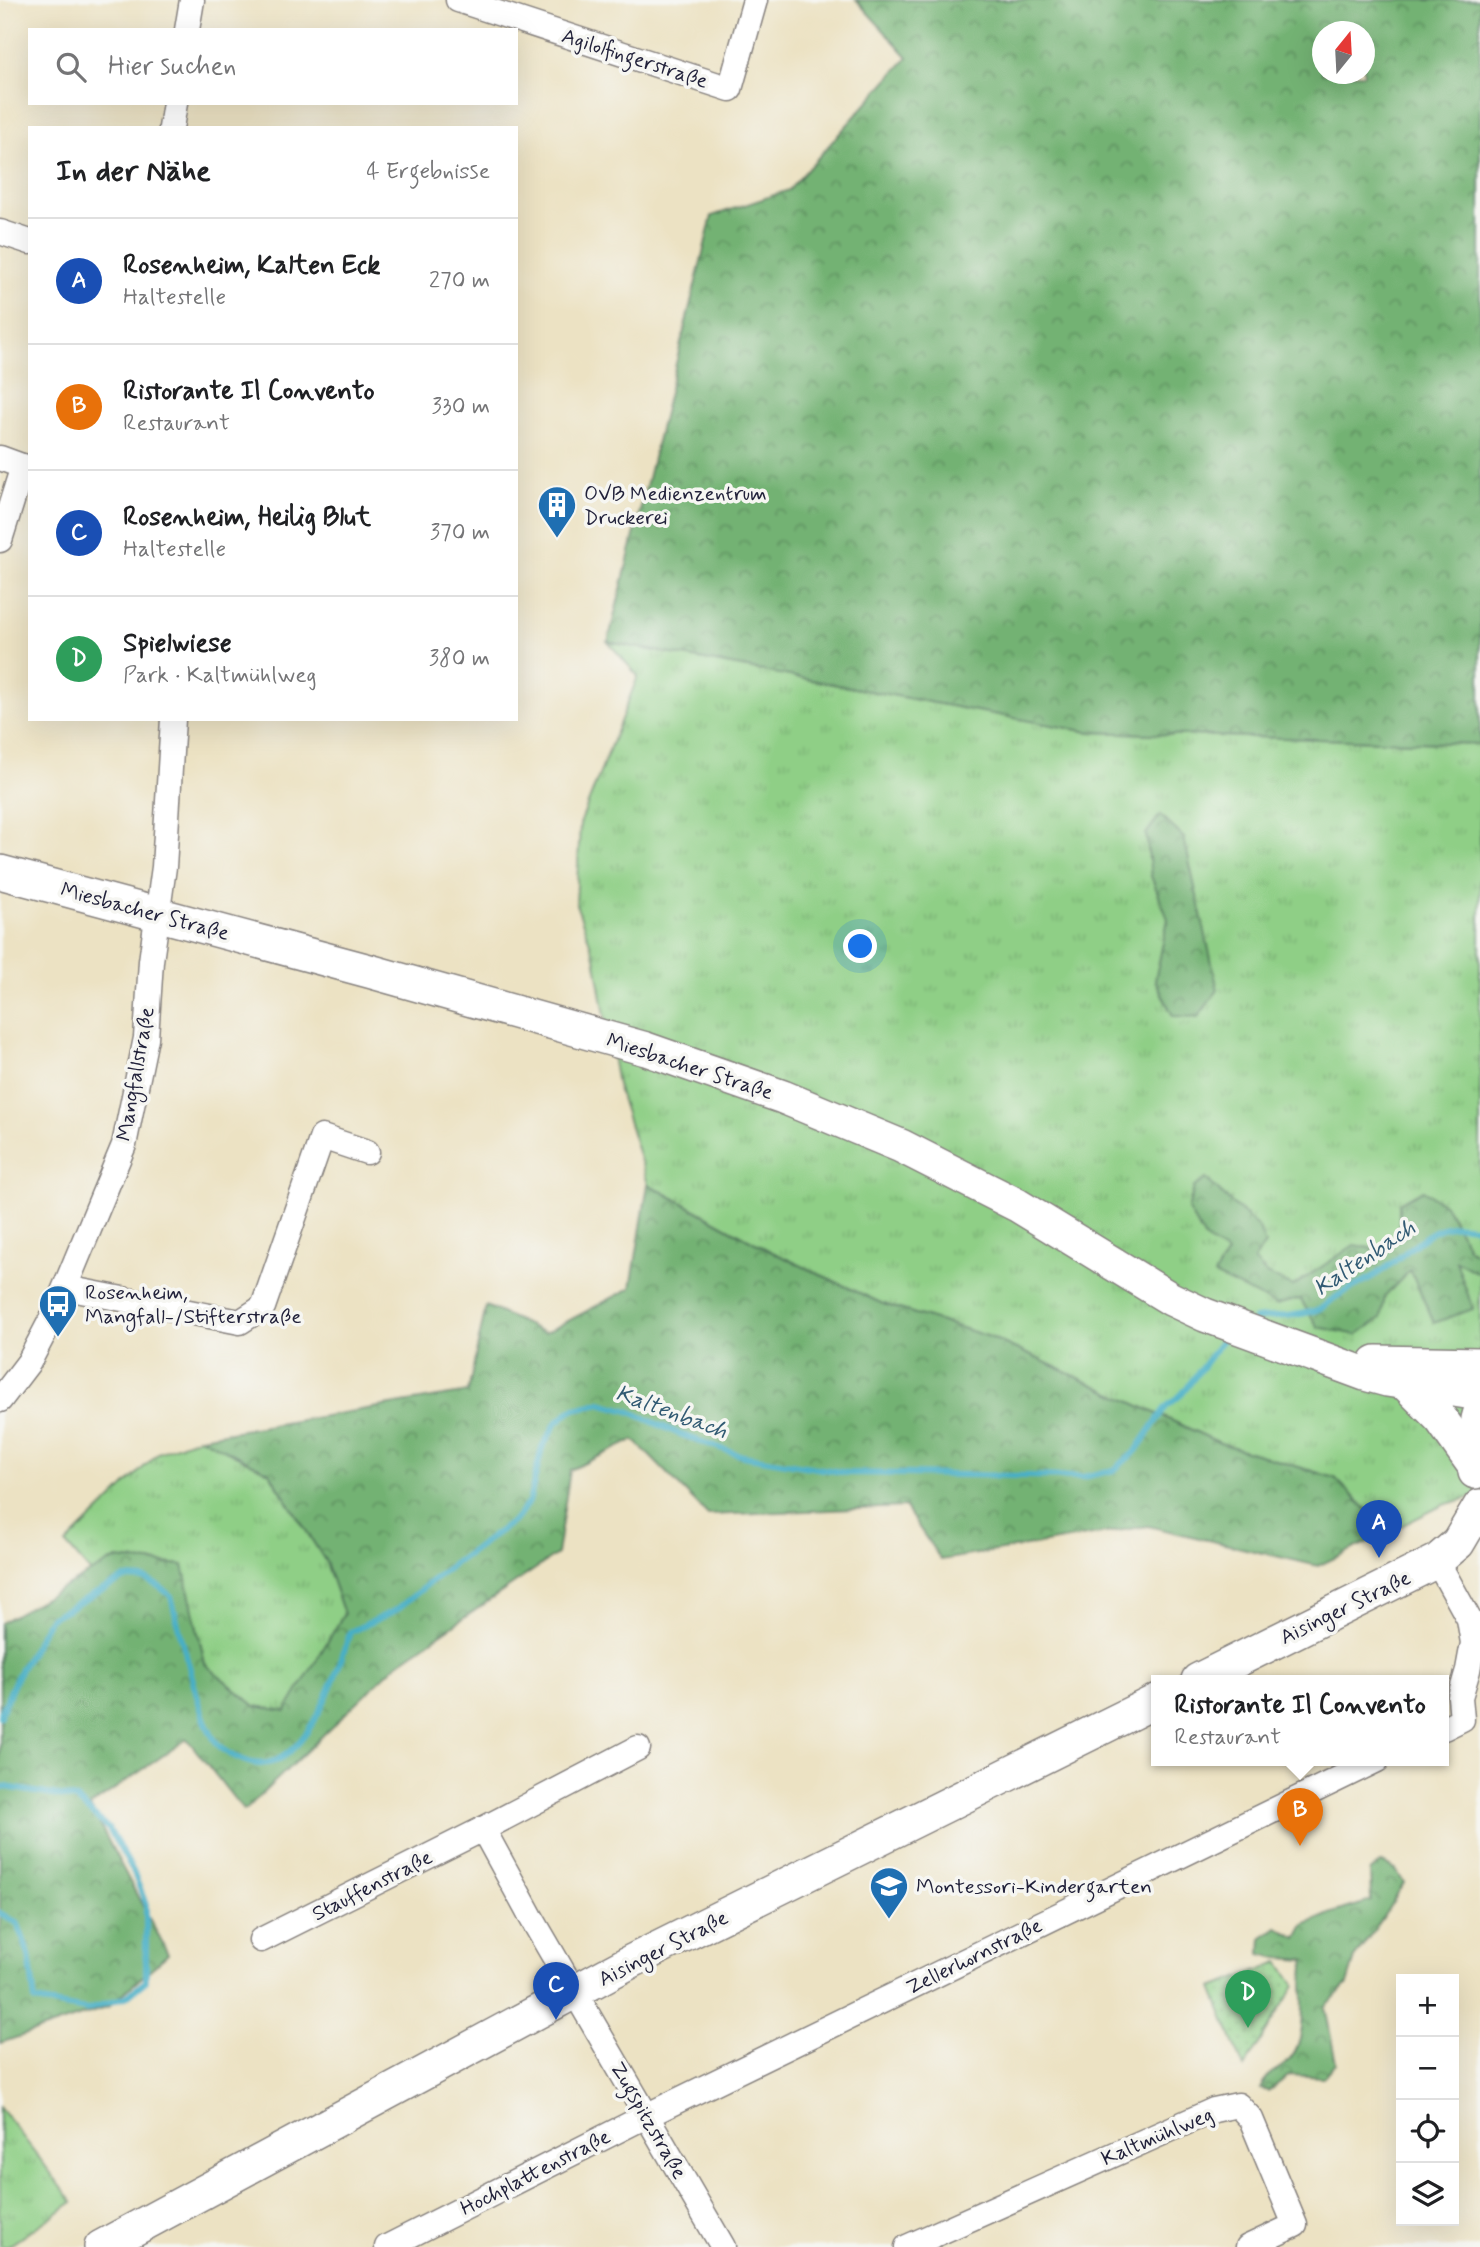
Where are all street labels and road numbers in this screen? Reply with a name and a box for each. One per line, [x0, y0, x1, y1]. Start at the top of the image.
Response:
street label: Agilolfingerstraße [557, 22, 711, 98]
street label: Miesbacher Straße [57, 876, 232, 948]
street label: Mangfallstraße [110, 1005, 163, 1144]
street label: Miesbacher Straße [603, 1027, 777, 1107]
street label: Aisinger Straße [1275, 1564, 1416, 1653]
street label: Stauffenstraße [307, 1844, 437, 1928]
street label: Aisinger Straße [594, 1904, 734, 1995]
street label: Zellerhornstraße [902, 1912, 1047, 2002]
street label: Zugspitzstraße [601, 2057, 693, 2185]
street label: Kaltmühlweg [1097, 2101, 1218, 2173]
street label: Hochplattenstraße [456, 2123, 615, 2223]

